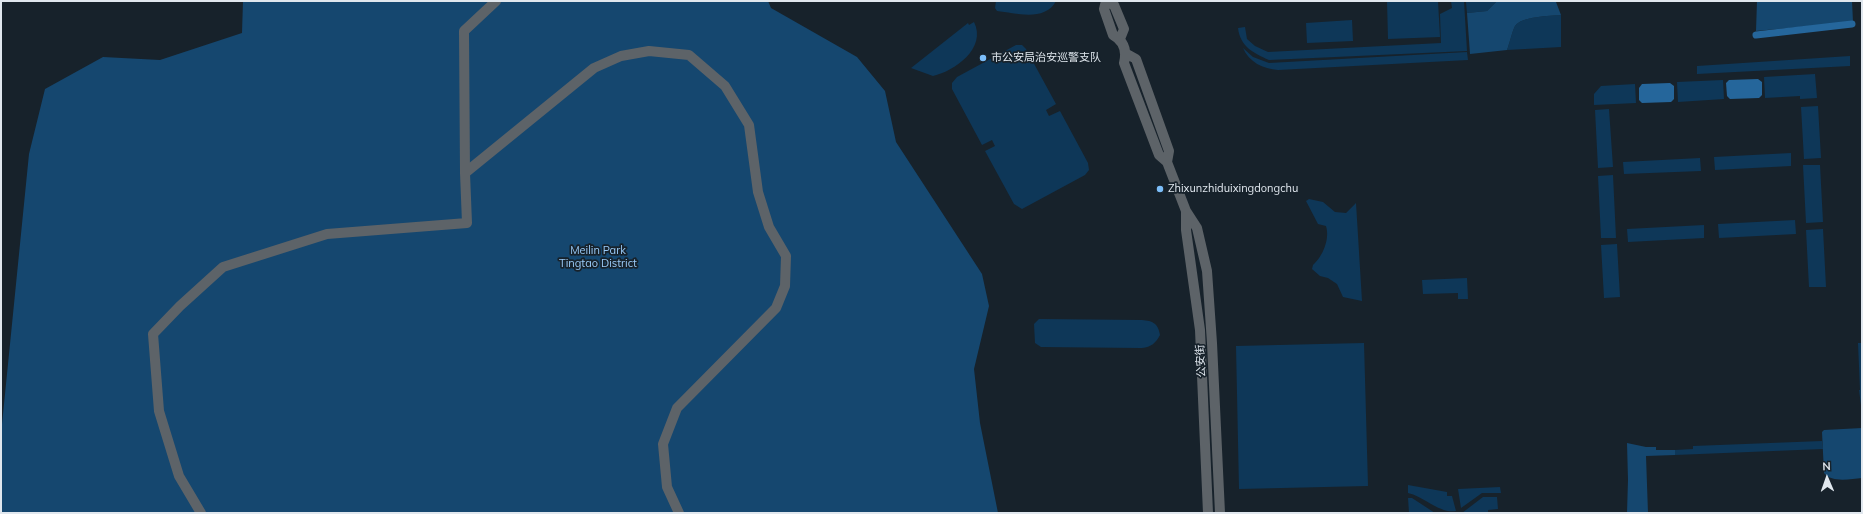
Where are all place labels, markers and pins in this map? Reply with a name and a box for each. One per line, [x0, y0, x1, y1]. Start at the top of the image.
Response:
place label: 市公安局治安巡警支队 [991, 51, 1101, 65]
marker: 市公安局治安巡警支队 [978, 53, 988, 63]
place label: Zhixunzhiduixingdongchu [1168, 182, 1298, 196]
marker: Zhixunzhiduixingdongchu [1155, 184, 1165, 194]

